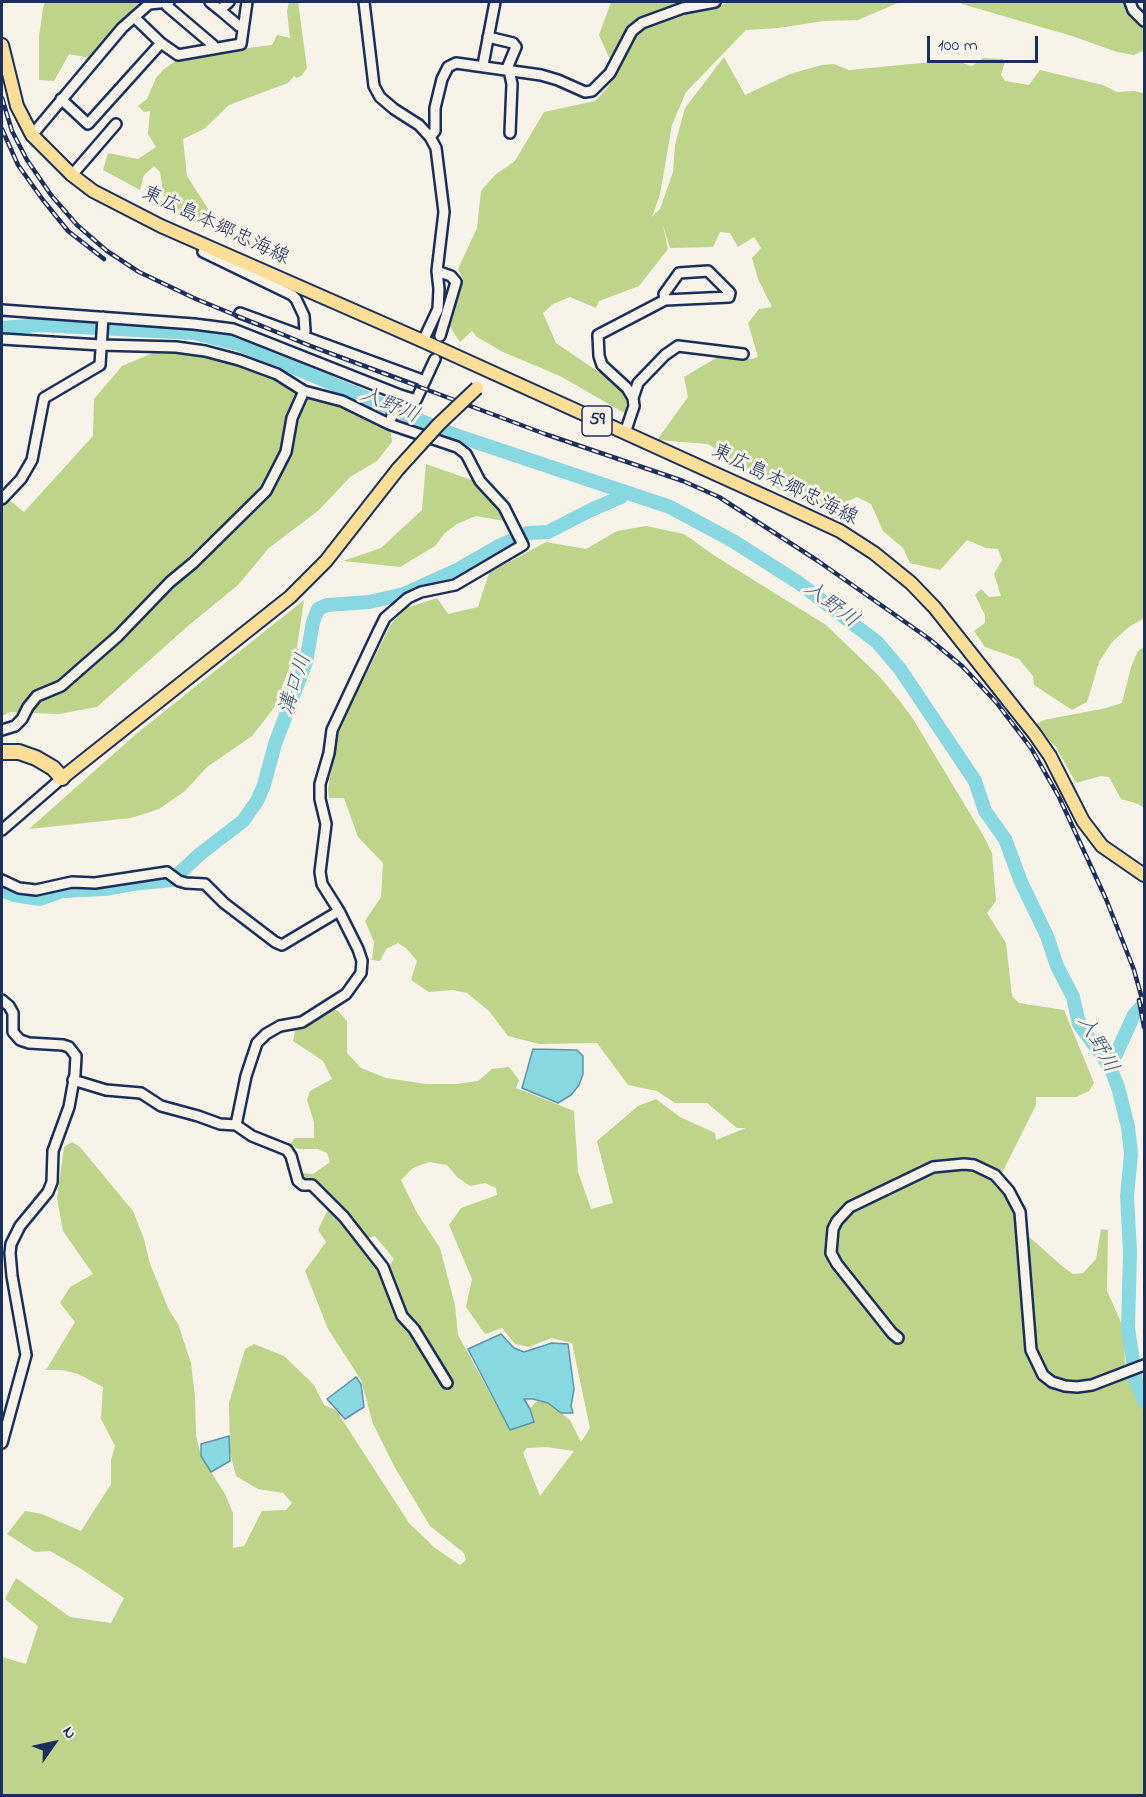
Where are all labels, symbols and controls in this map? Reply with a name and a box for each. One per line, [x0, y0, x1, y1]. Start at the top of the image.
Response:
scale bar [930, 24, 1041, 62]
text: 100 m [938, 33, 978, 59]
street label: 東広島本郷忠海線 [137, 182, 293, 272]
water label: 入野川 [355, 383, 423, 431]
road number: 59 [582, 406, 612, 436]
street label: 東広島本郷忠海線 [707, 440, 861, 532]
water label: 入野川 [797, 577, 863, 635]
water label: 溝口川 [275, 651, 319, 719]
water label: 入野川 [1070, 1011, 1122, 1079]
north arrow [24, 1713, 84, 1773]
text: N [56, 1722, 82, 1744]

